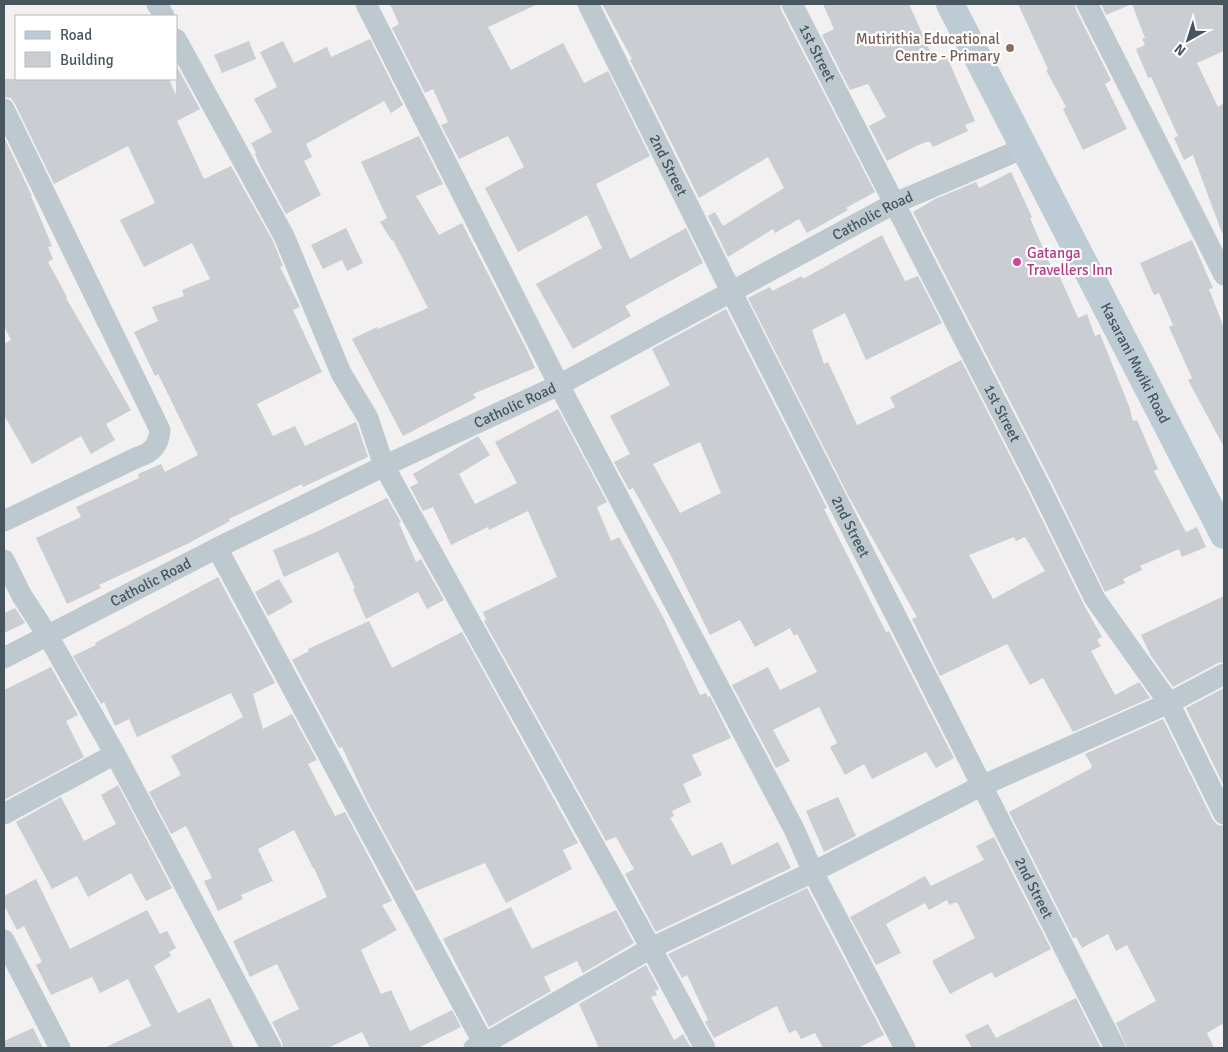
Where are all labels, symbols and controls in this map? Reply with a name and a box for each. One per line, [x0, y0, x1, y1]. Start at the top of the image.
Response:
legend [15, 15, 178, 80]
north arrow [1163, 15, 1213, 65]
street label: 1st Street [795, 21, 839, 85]
text: Road [60, 26, 92, 44]
place label: Mutirithia Educational Centre - Primary [856, 30, 1000, 65]
text: N [1171, 40, 1189, 59]
marker: Mutirithia Educational Centre - Primary [1004, 42, 1016, 54]
text: Building [60, 51, 114, 69]
street label: 2nd Street [645, 131, 691, 199]
street label: Catholic Road [829, 187, 916, 244]
place label: Gatanga Travellers Inn [1027, 244, 1113, 279]
marker: Gatanga Travellers Inn [1011, 256, 1023, 268]
street label: Kasarani Mwiki Road [1097, 300, 1174, 427]
street label: Catholic Road [471, 379, 559, 432]
street label: 1st Street [980, 381, 1024, 445]
street label: 2nd Street [827, 493, 874, 561]
street label: Catholic Road [107, 554, 194, 611]
street label: 2nd Street [1011, 854, 1057, 922]

